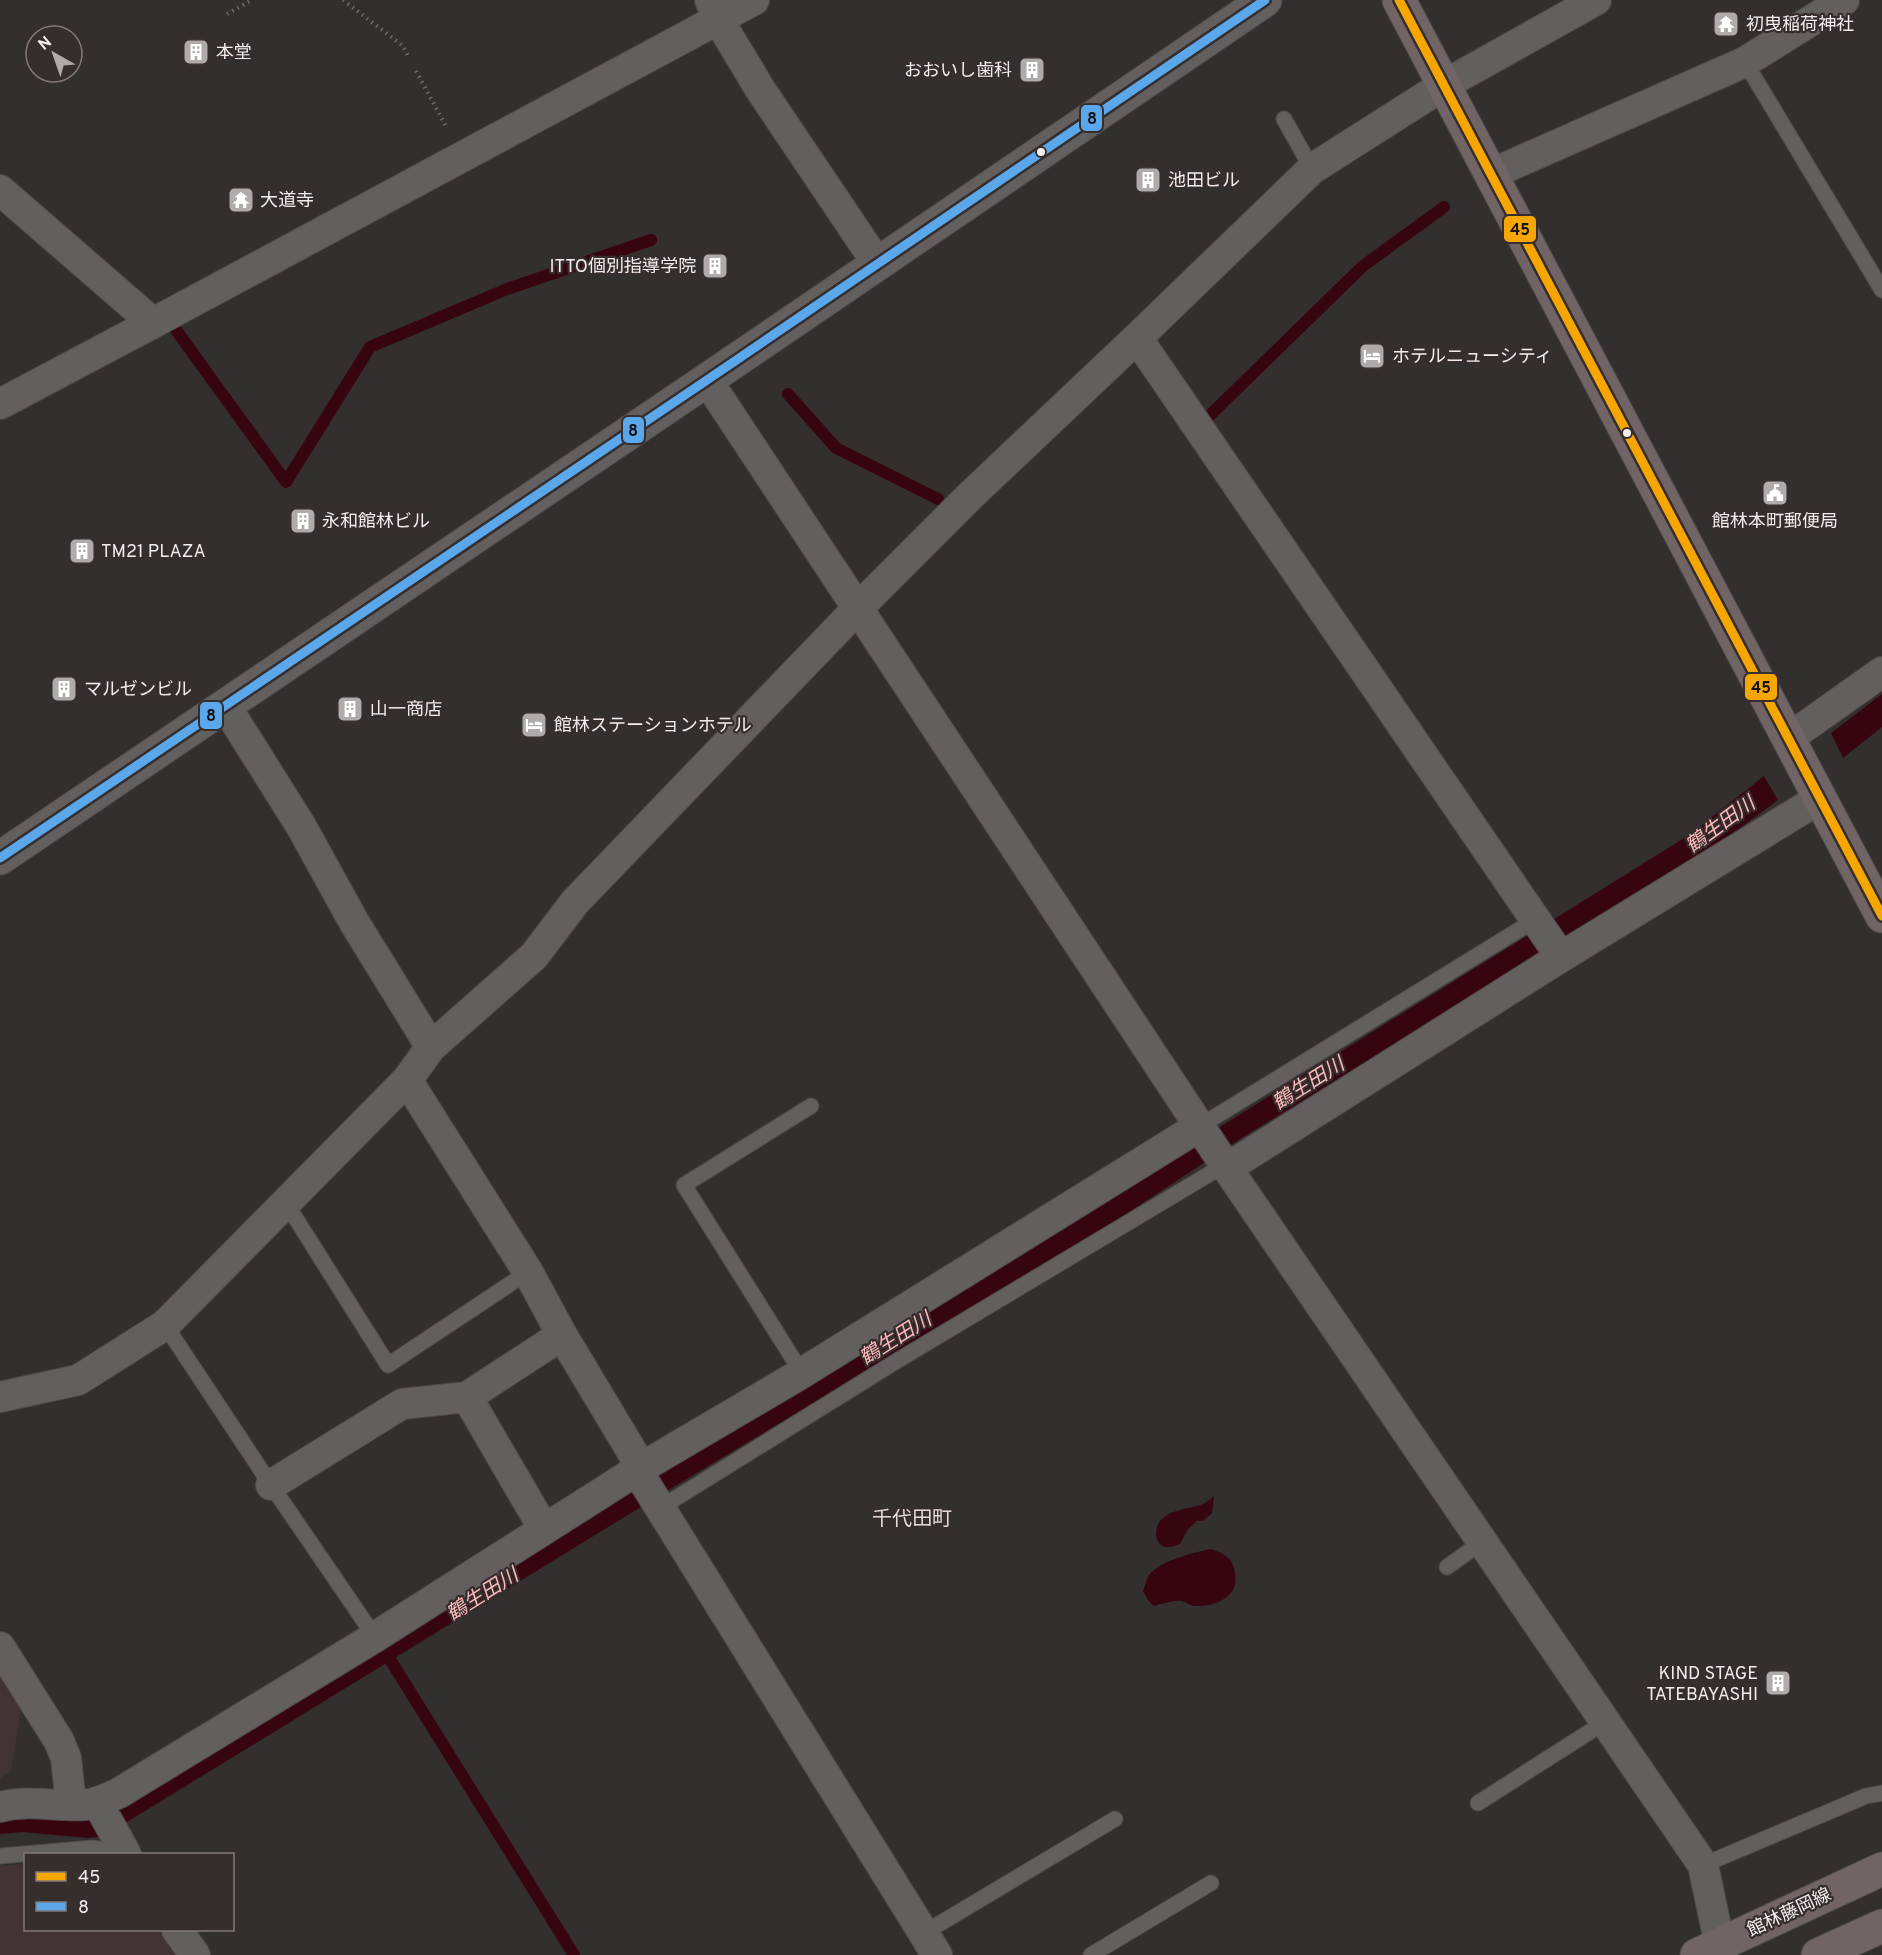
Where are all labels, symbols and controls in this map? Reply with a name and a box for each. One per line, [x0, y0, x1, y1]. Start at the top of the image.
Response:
temple icon: 初曳稲荷神社 [1711, 9, 1741, 39]
place label: 初曳稲荷神社 [1746, 14, 1854, 37]
north arrow [24, 24, 84, 84]
text: N [35, 33, 56, 55]
building icon: 本堂 [181, 37, 211, 67]
place label: 本堂 [216, 42, 252, 65]
building icon: おおいし歯科 [1017, 55, 1047, 85]
place label: おおいし歯科 [904, 60, 1012, 83]
line badge: 8 [1080, 104, 1103, 132]
text: 8 [1087, 110, 1097, 130]
unlabelled marker [1035, 146, 1047, 158]
building icon: 池田ビル [1133, 165, 1163, 195]
place label: 池田ビル [1168, 170, 1240, 193]
temple icon: 大道寺 [226, 185, 256, 215]
place label: 大道寺 [260, 190, 314, 213]
line badge: 45 [1503, 215, 1537, 243]
text: 45 [1510, 221, 1530, 241]
building icon: ITTO個別指導学院 [700, 251, 730, 281]
place label: ITTO個別指導学院 [550, 256, 696, 279]
hotel icon: ホテルニューシティ [1357, 341, 1387, 371]
place label: ホテルニューシティ [1392, 346, 1553, 369]
line badge: 8 [622, 416, 645, 444]
text: 8 [628, 422, 638, 442]
unlabelled marker [1621, 427, 1633, 439]
public building icon: 館林本町郵便局 [1760, 478, 1790, 508]
building icon: 永和館林ビル [288, 506, 318, 536]
place label: 永和館林ビル [322, 511, 430, 534]
place label: 館林本町郵便局 [1712, 511, 1838, 534]
building icon: TM21 PLAZA [67, 536, 97, 566]
place label: TM21 PLAZA [101, 541, 206, 564]
line badge: 45 [1744, 673, 1778, 701]
building icon: マルゼンビル [49, 674, 79, 704]
place label: マルゼンビル [84, 679, 192, 702]
text: 45 [1751, 679, 1771, 699]
building icon: 山一商店 [335, 694, 365, 724]
place label: 山一商店 [370, 699, 442, 722]
line badge: 8 [199, 701, 223, 730]
text: 8 [206, 707, 216, 727]
hotel icon: 館林ステーションホテル [519, 710, 549, 740]
place label: 館林ステーションホテル [554, 715, 752, 738]
water label: 鶴生田川 [1681, 790, 1763, 860]
water label: 鶴生田川 [1268, 1051, 1352, 1117]
water label: 鶴生田川 [855, 1306, 939, 1372]
district label: 千代田町 [872, 1507, 952, 1533]
water label: 鶴生田川 [442, 1562, 526, 1628]
place label: KIND STAGE TATEBAYASHI [1646, 1663, 1758, 1707]
building icon: KIND STAGE TATEBAYASHI [1763, 1668, 1793, 1698]
legend [24, 1853, 234, 1931]
text: 45 [78, 1867, 100, 1890]
street label: 館林藤岡線 [1744, 1884, 1835, 1943]
text: 8 [78, 1897, 89, 1920]

